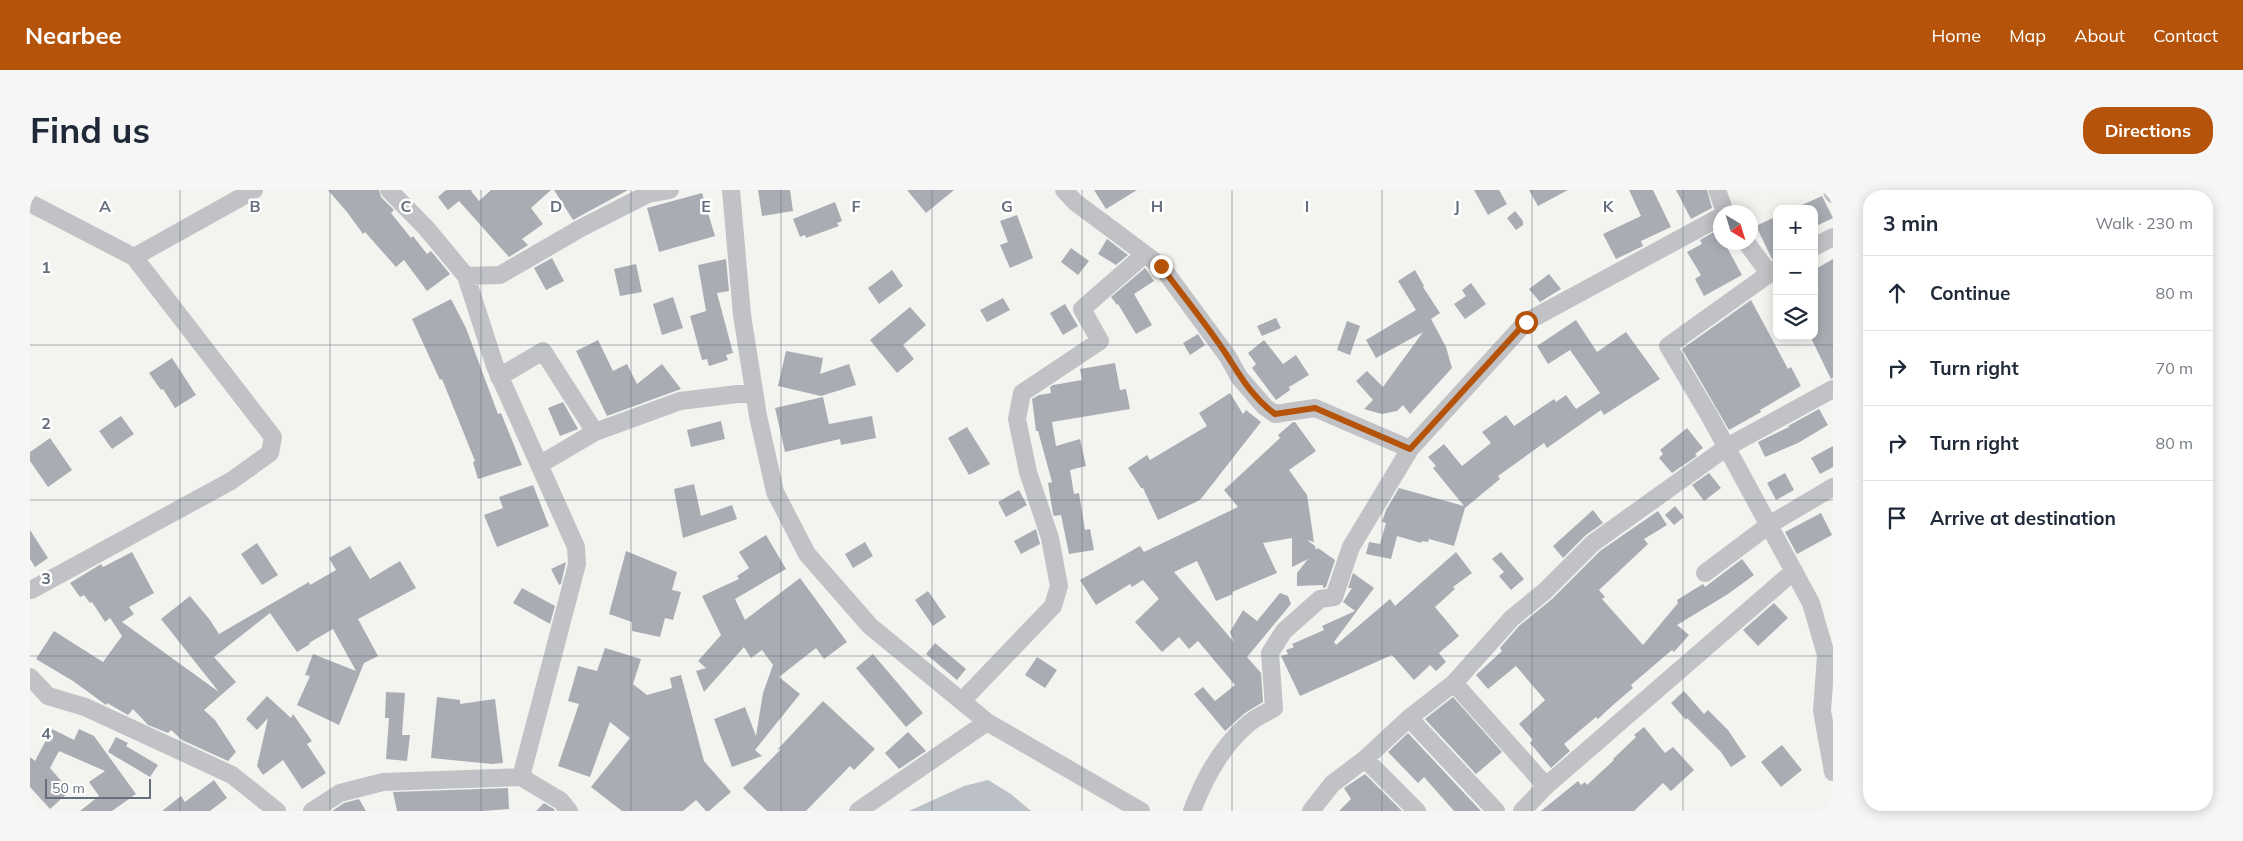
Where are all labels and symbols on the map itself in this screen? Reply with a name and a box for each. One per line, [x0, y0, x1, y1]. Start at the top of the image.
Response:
text: A [99, 196, 111, 216]
text: B [249, 196, 261, 216]
text: C [401, 196, 412, 216]
text: D [550, 196, 562, 216]
text: E [701, 196, 711, 216]
text: F [851, 196, 861, 216]
text: G [1001, 196, 1013, 216]
text: H [1151, 196, 1163, 216]
text: I [1305, 196, 1309, 216]
text: J [1454, 196, 1460, 216]
text: K [1603, 196, 1615, 216]
north arrow [1713, 205, 1758, 250]
route end [1150, 255, 1173, 278]
text: 1 [41, 257, 51, 277]
route start [1515, 311, 1538, 334]
text: 2 [41, 413, 51, 433]
text: 3 [41, 568, 51, 588]
text: 4 [41, 723, 51, 743]
scale bar [45, 776, 151, 799]

